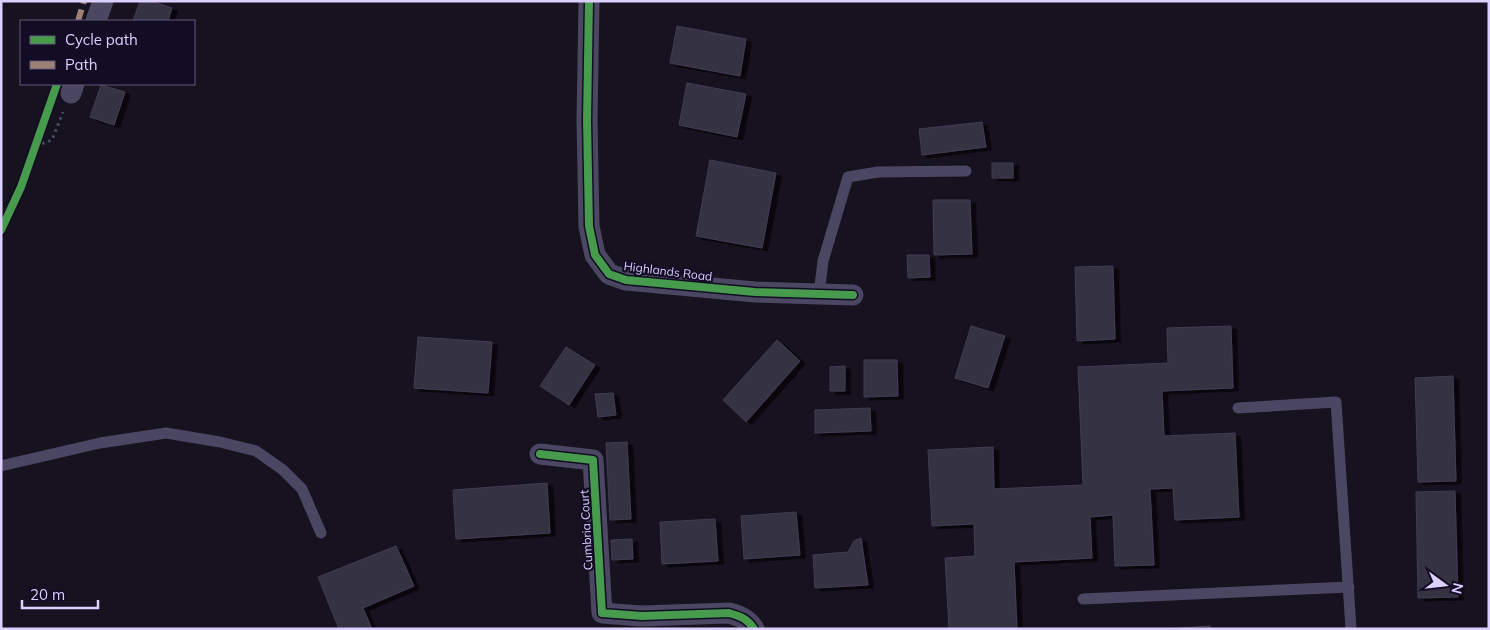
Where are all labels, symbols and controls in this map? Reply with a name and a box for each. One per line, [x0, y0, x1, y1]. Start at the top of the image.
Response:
legend [20, 20, 195, 85]
text: Cycle path [65, 30, 138, 49]
text: Path [65, 55, 97, 74]
street label: Highlands Road [623, 258, 713, 284]
street label: Cumbria Court [576, 489, 596, 571]
north arrow [1420, 560, 1470, 610]
scale bar [22, 578, 99, 610]
text: N [1447, 581, 1468, 596]
text: 20 m [30, 585, 65, 604]

